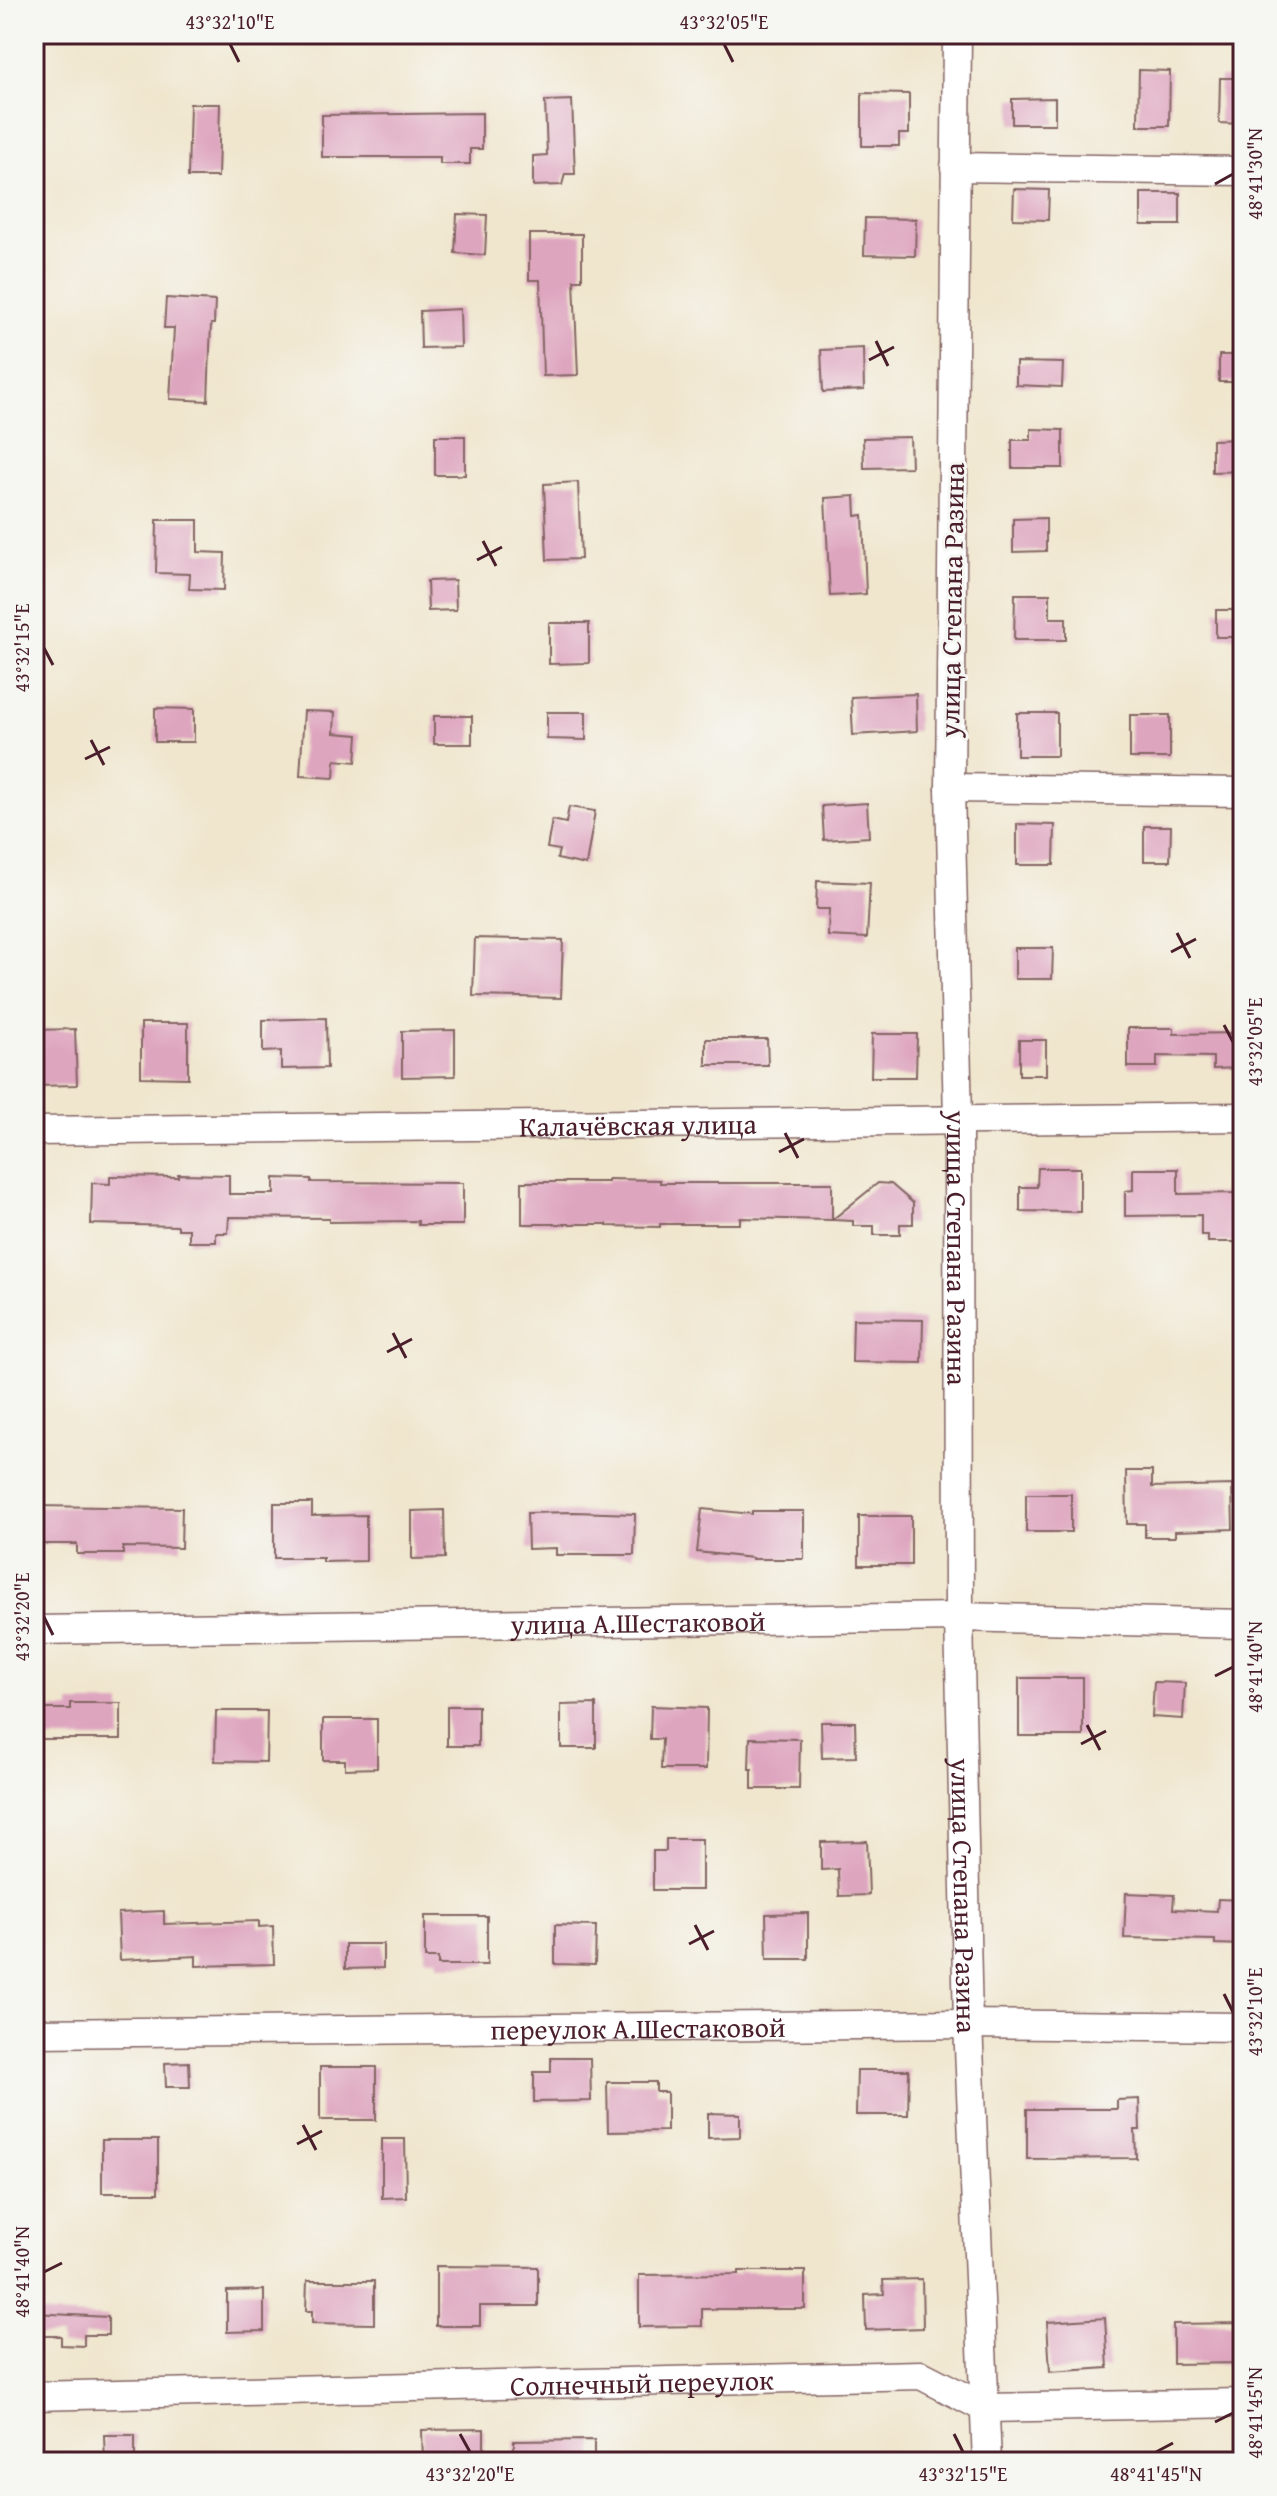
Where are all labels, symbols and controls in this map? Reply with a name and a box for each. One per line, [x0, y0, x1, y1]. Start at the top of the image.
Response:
text: 43°32'10"E [186, 7, 274, 36]
text: 43°32'05"E [680, 7, 768, 36]
text: 48°41'30"N [1240, 128, 1269, 220]
street label: улица Степана Разина [928, 461, 974, 739]
text: 43°32'15"E [7, 604, 36, 692]
text: 43°32'05"E [1240, 998, 1269, 1086]
street label: Калачёвская улица [519, 1102, 758, 1146]
street label: улица Степана Разина [937, 1109, 979, 1386]
text: 43°32'20"E [7, 1573, 36, 1661]
street label: улица А.Шестаковой [509, 1599, 766, 1644]
text: 48°41'40"N [1240, 1621, 1269, 1713]
street label: улица Степана Разина [942, 1757, 989, 2035]
text: 43°32'10"E [1240, 1968, 1269, 2056]
street label: переулок А.Шестаковой [490, 2005, 786, 2049]
text: 48°41'40"N [7, 2226, 36, 2318]
street label: Солнечный переулок [509, 2358, 775, 2405]
text: 48°41'45"N [1240, 2367, 1269, 2459]
text: 43°32'20"E [426, 2459, 514, 2488]
text: 43°32'15"E [919, 2459, 1007, 2488]
text: 48°41'45"N [1110, 2459, 1202, 2488]

